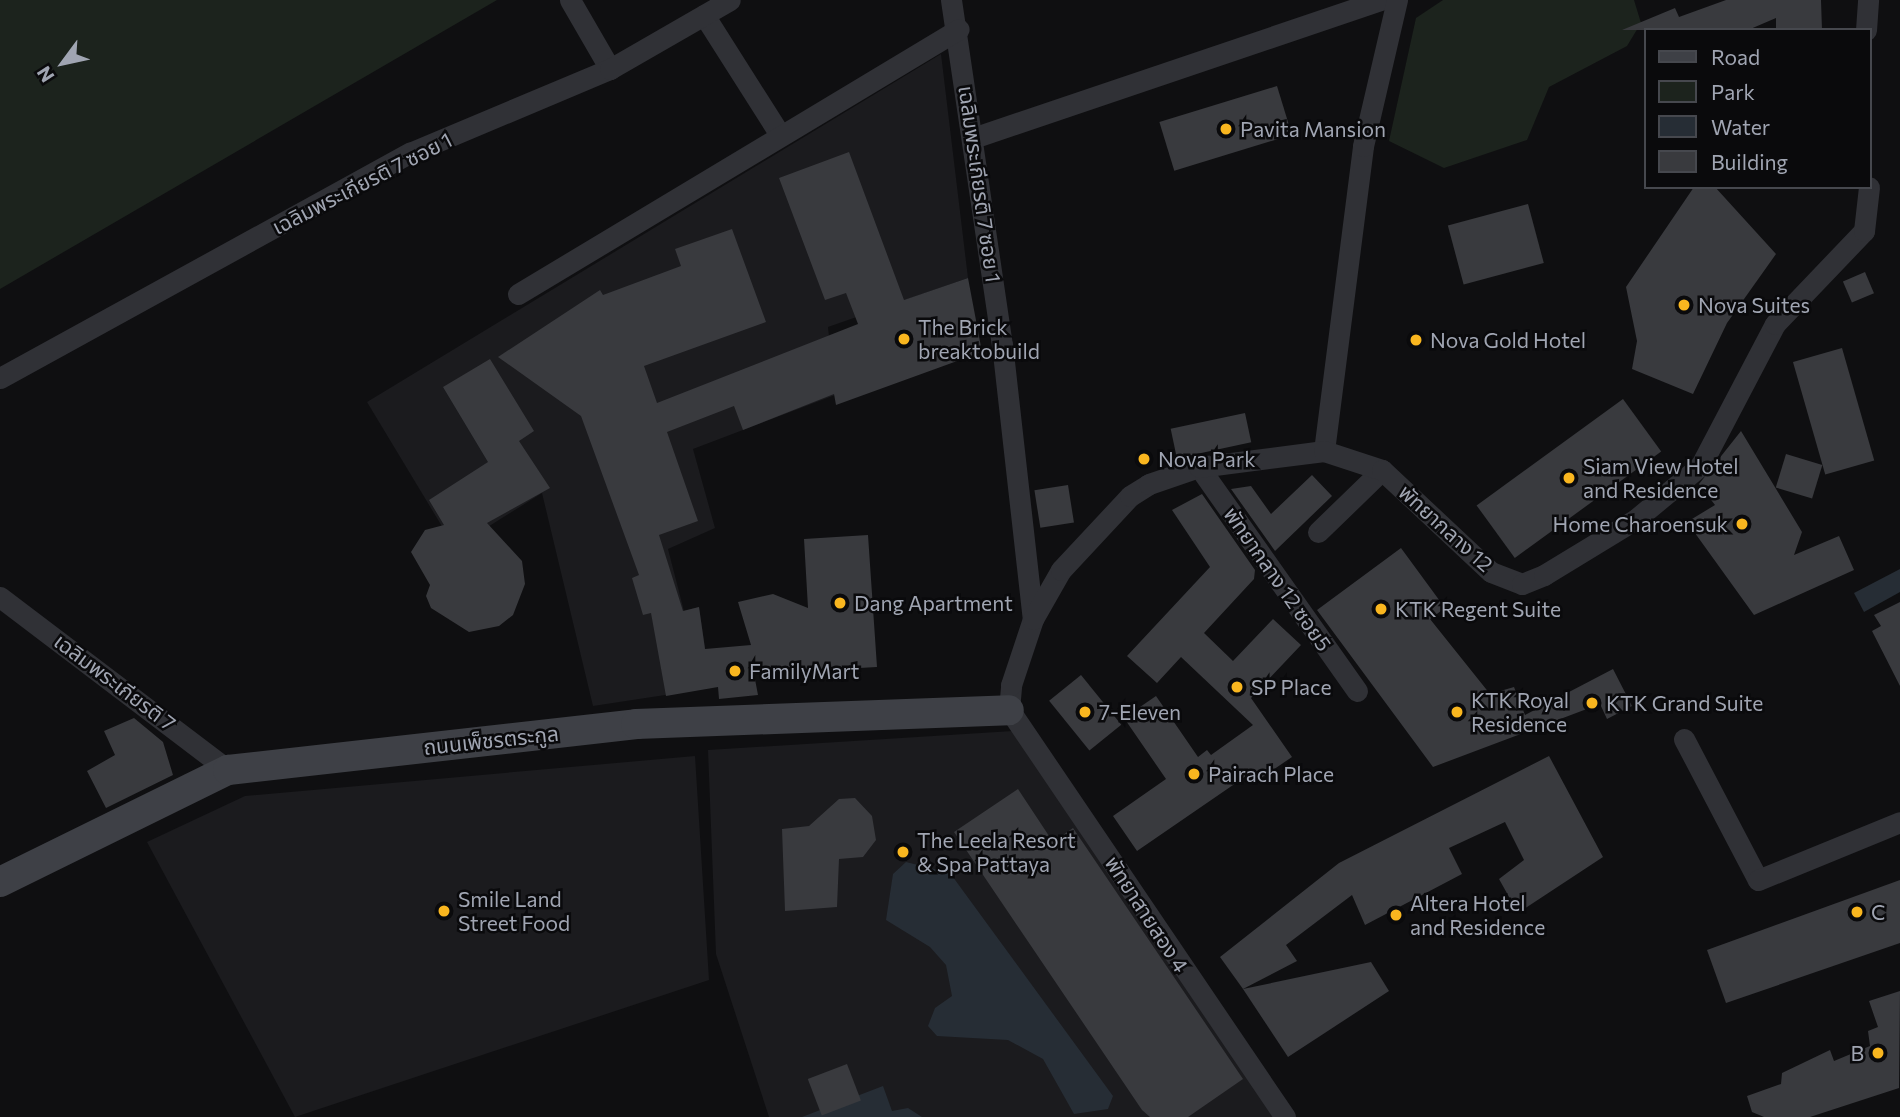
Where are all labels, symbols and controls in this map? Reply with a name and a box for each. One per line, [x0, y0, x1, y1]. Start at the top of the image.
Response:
north arrow [28, 28, 98, 98]
legend [1644, 28, 1872, 189]
text: Road [1711, 44, 1760, 69]
text: N [31, 62, 59, 87]
text: Park [1711, 79, 1755, 104]
street label: เฉลิมพระเกียรติ 7 ซอย 1 [954, 84, 1006, 284]
text: Water [1711, 114, 1770, 139]
place label: Pavita Mansion [1240, 116, 1386, 142]
marker: Pavita Mansion [1218, 121, 1234, 137]
street label: เฉลิมพระเกียรติ 7 ซอย 1 [268, 127, 456, 239]
text: Building [1711, 149, 1788, 174]
place label: Nova Suites [1698, 292, 1810, 318]
marker: Nova Suites [1676, 297, 1692, 313]
place label: The Brick breaktobuild [918, 314, 1040, 364]
place label: Nova Gold Hotel [1430, 327, 1586, 353]
marker: The Brick breaktobuild [896, 331, 912, 347]
marker: Nova Gold Hotel [1408, 332, 1424, 348]
place label: Nova Park [1158, 446, 1256, 472]
marker: Nova Park [1136, 451, 1152, 467]
place label: Siam View Hotel and Residence [1583, 453, 1738, 503]
marker: Siam View Hotel and Residence [1561, 470, 1577, 486]
street label: พัทยากลาง 12 [1394, 479, 1498, 577]
street label: พัทยากลาง 12 ซอย5 [1219, 502, 1337, 656]
place label: Home Charoensuk [1553, 511, 1728, 537]
marker: Home Charoensuk [1734, 516, 1750, 532]
place label: Dang Apartment [854, 590, 1013, 616]
marker: Dang Apartment [832, 595, 848, 611]
place label: KTK Regent Suite [1395, 596, 1561, 622]
marker: KTK Regent Suite [1373, 601, 1389, 617]
street label: เฉลิมพระเกียรติ 7 [49, 628, 181, 736]
place label: FamilyMart [749, 658, 859, 684]
marker: FamilyMart [727, 663, 743, 679]
place label: SP Place [1251, 674, 1331, 700]
marker: SP Place [1229, 679, 1245, 695]
place label: KTK Royal Residence [1471, 687, 1569, 737]
place label: KTK Grand Suite [1606, 690, 1763, 716]
marker: KTK Grand Suite [1584, 695, 1600, 711]
place label: 7-Eleven [1099, 699, 1181, 725]
marker: 7-Eleven [1077, 704, 1093, 720]
marker: KTK Royal Residence [1449, 704, 1465, 720]
street label: ถนนเพ็ชรตระกูล [422, 720, 560, 760]
place label: Pairach Place [1208, 761, 1334, 787]
marker: Pairach Place [1186, 766, 1202, 782]
place label: The Leela Resort & Spa Pattaya [917, 827, 1076, 877]
marker: The Leela Resort & Spa Pattaya [895, 844, 911, 860]
street label: พัทยาสายสอง 4 [1100, 851, 1194, 977]
place label: Smile Land Street Food [458, 886, 570, 936]
place label: Altera Hotel and Residence [1410, 890, 1545, 940]
place label: C [1871, 899, 1885, 925]
marker: Smile Land Street Food [436, 903, 452, 919]
marker: C [1849, 904, 1865, 920]
marker: Altera Hotel and Residence [1388, 907, 1404, 923]
place label: B [1850, 1040, 1864, 1066]
marker: B [1870, 1045, 1886, 1061]

